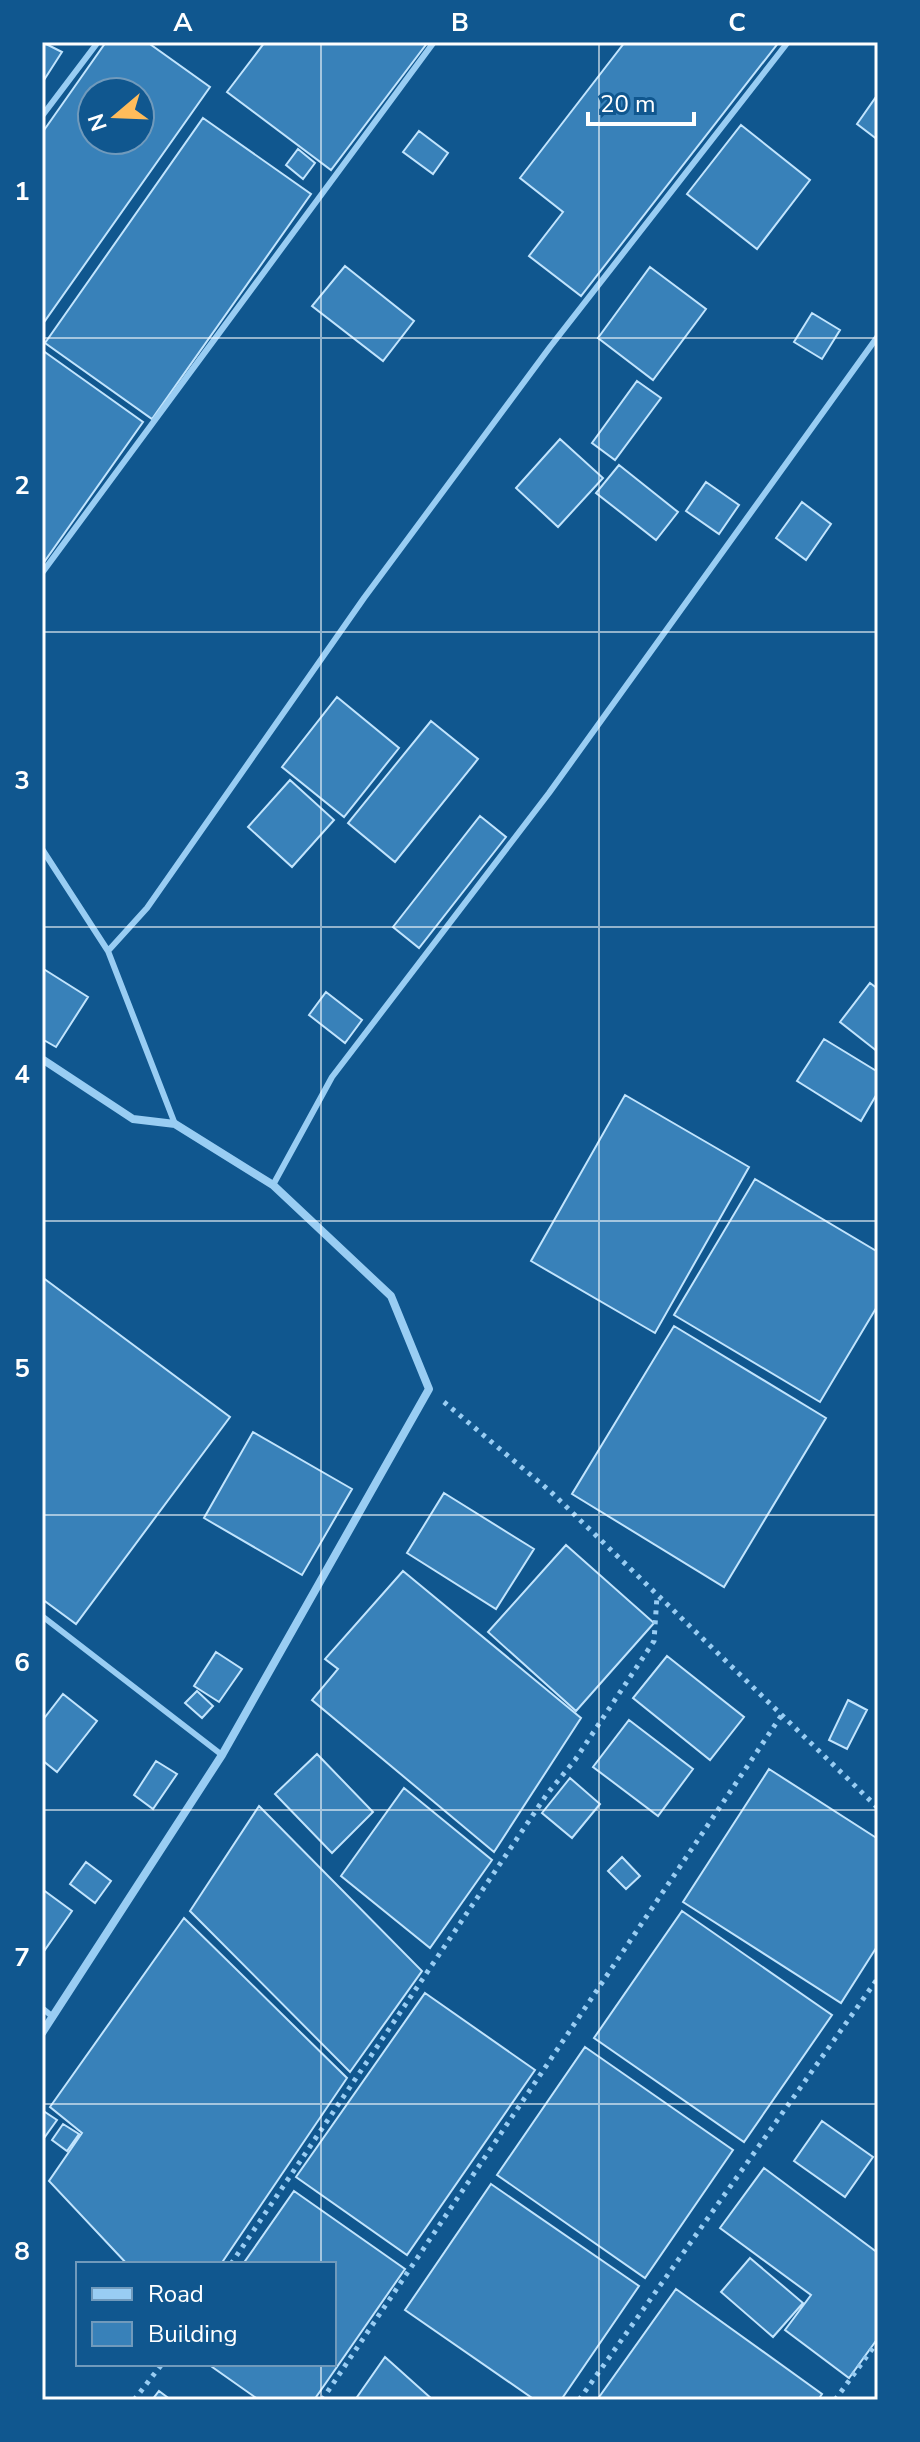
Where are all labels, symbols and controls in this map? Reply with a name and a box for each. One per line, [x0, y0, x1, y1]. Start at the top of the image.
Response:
text: A [173, 5, 193, 40]
text: B [451, 5, 469, 40]
text: C [728, 5, 746, 40]
north arrow [76, 76, 156, 156]
scale bar [588, 76, 694, 126]
text: 20 m [600, 88, 656, 120]
text: N [81, 110, 115, 135]
text: 1 [14, 174, 30, 209]
text: 2 [14, 468, 30, 503]
text: 3 [14, 763, 30, 798]
text: 4 [14, 1057, 30, 1092]
text: 5 [14, 1351, 30, 1386]
text: 6 [14, 1645, 30, 1680]
text: 7 [14, 1940, 30, 1975]
text: 8 [14, 2234, 30, 2269]
legend [76, 2262, 336, 2366]
text: Road [148, 2278, 204, 2310]
text: Building [148, 2318, 238, 2350]

